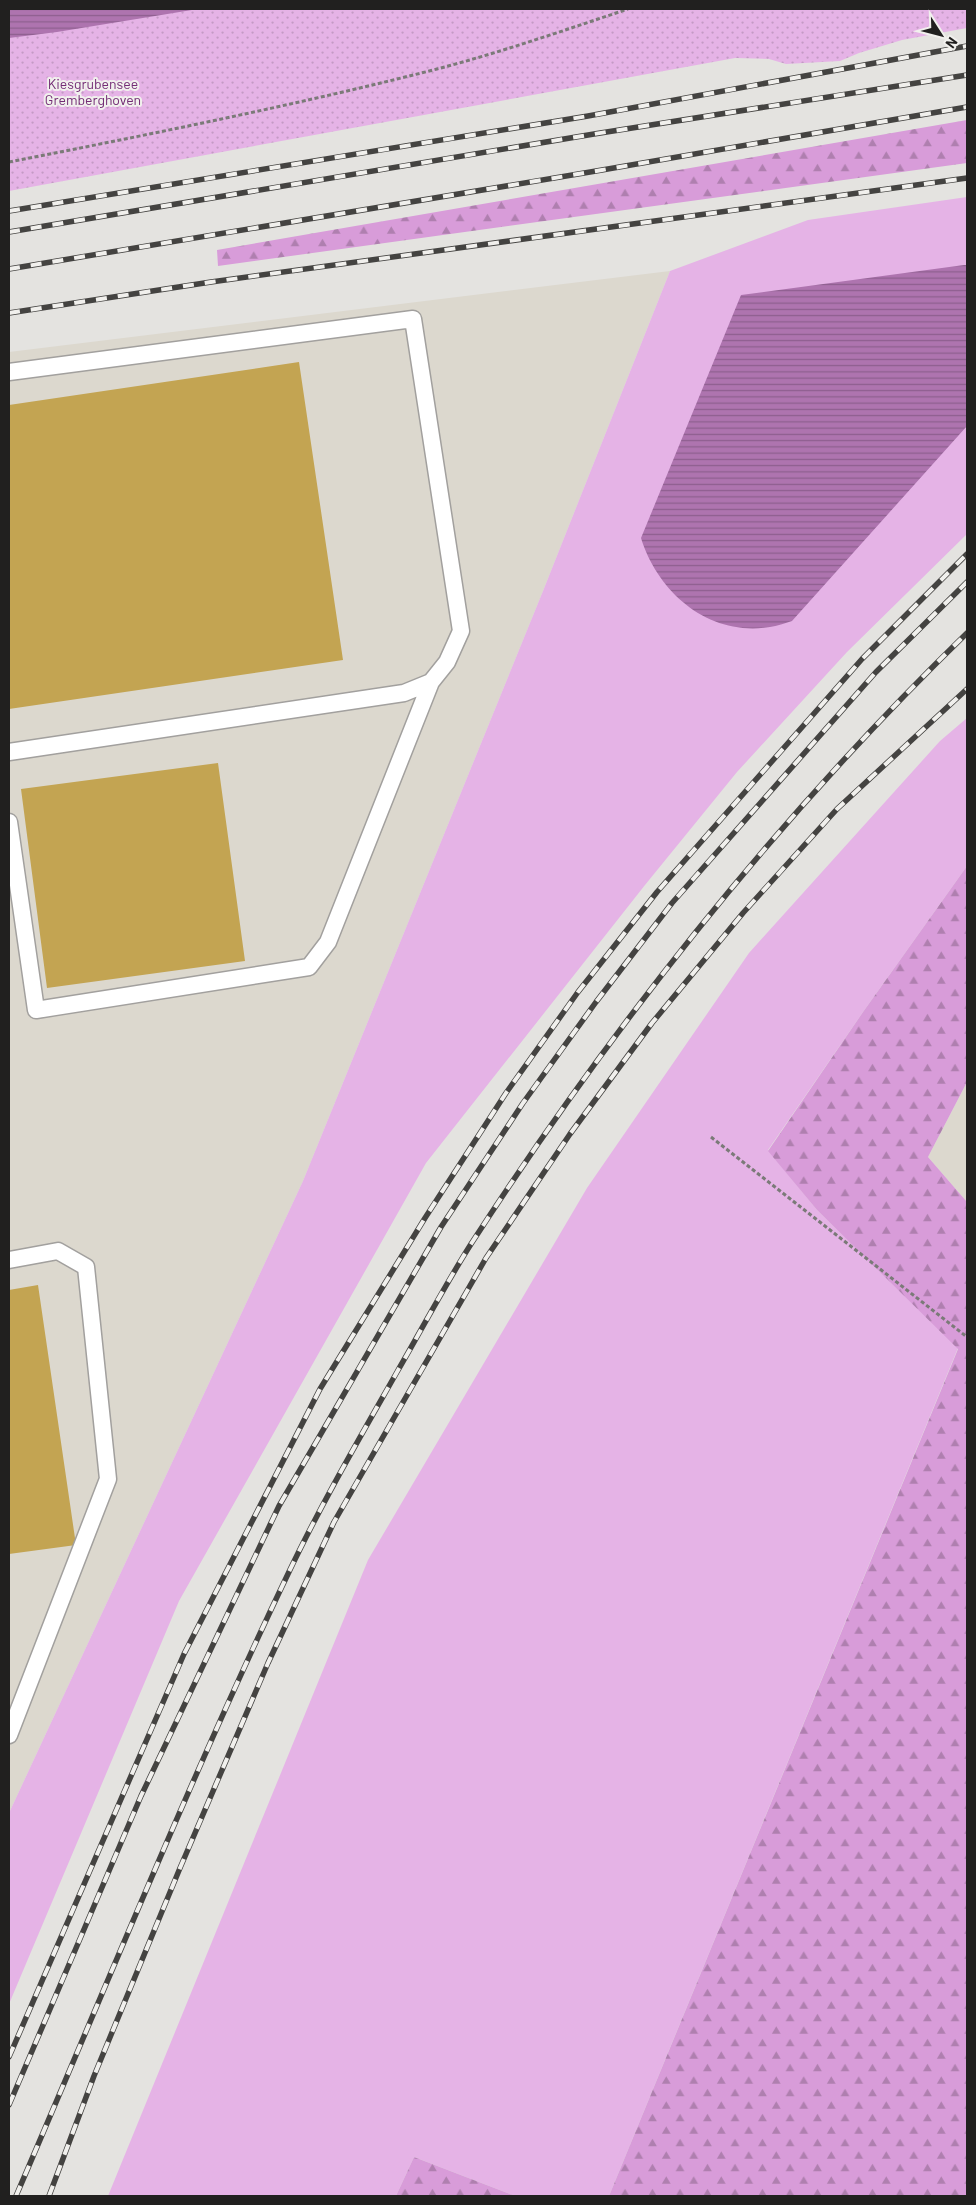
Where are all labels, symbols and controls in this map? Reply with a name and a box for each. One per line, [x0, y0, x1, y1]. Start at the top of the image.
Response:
north arrow [916, 10, 966, 60]
text: N [942, 34, 962, 52]
park label: Kiesgrubensee Gremberghoven [45, 75, 141, 108]

